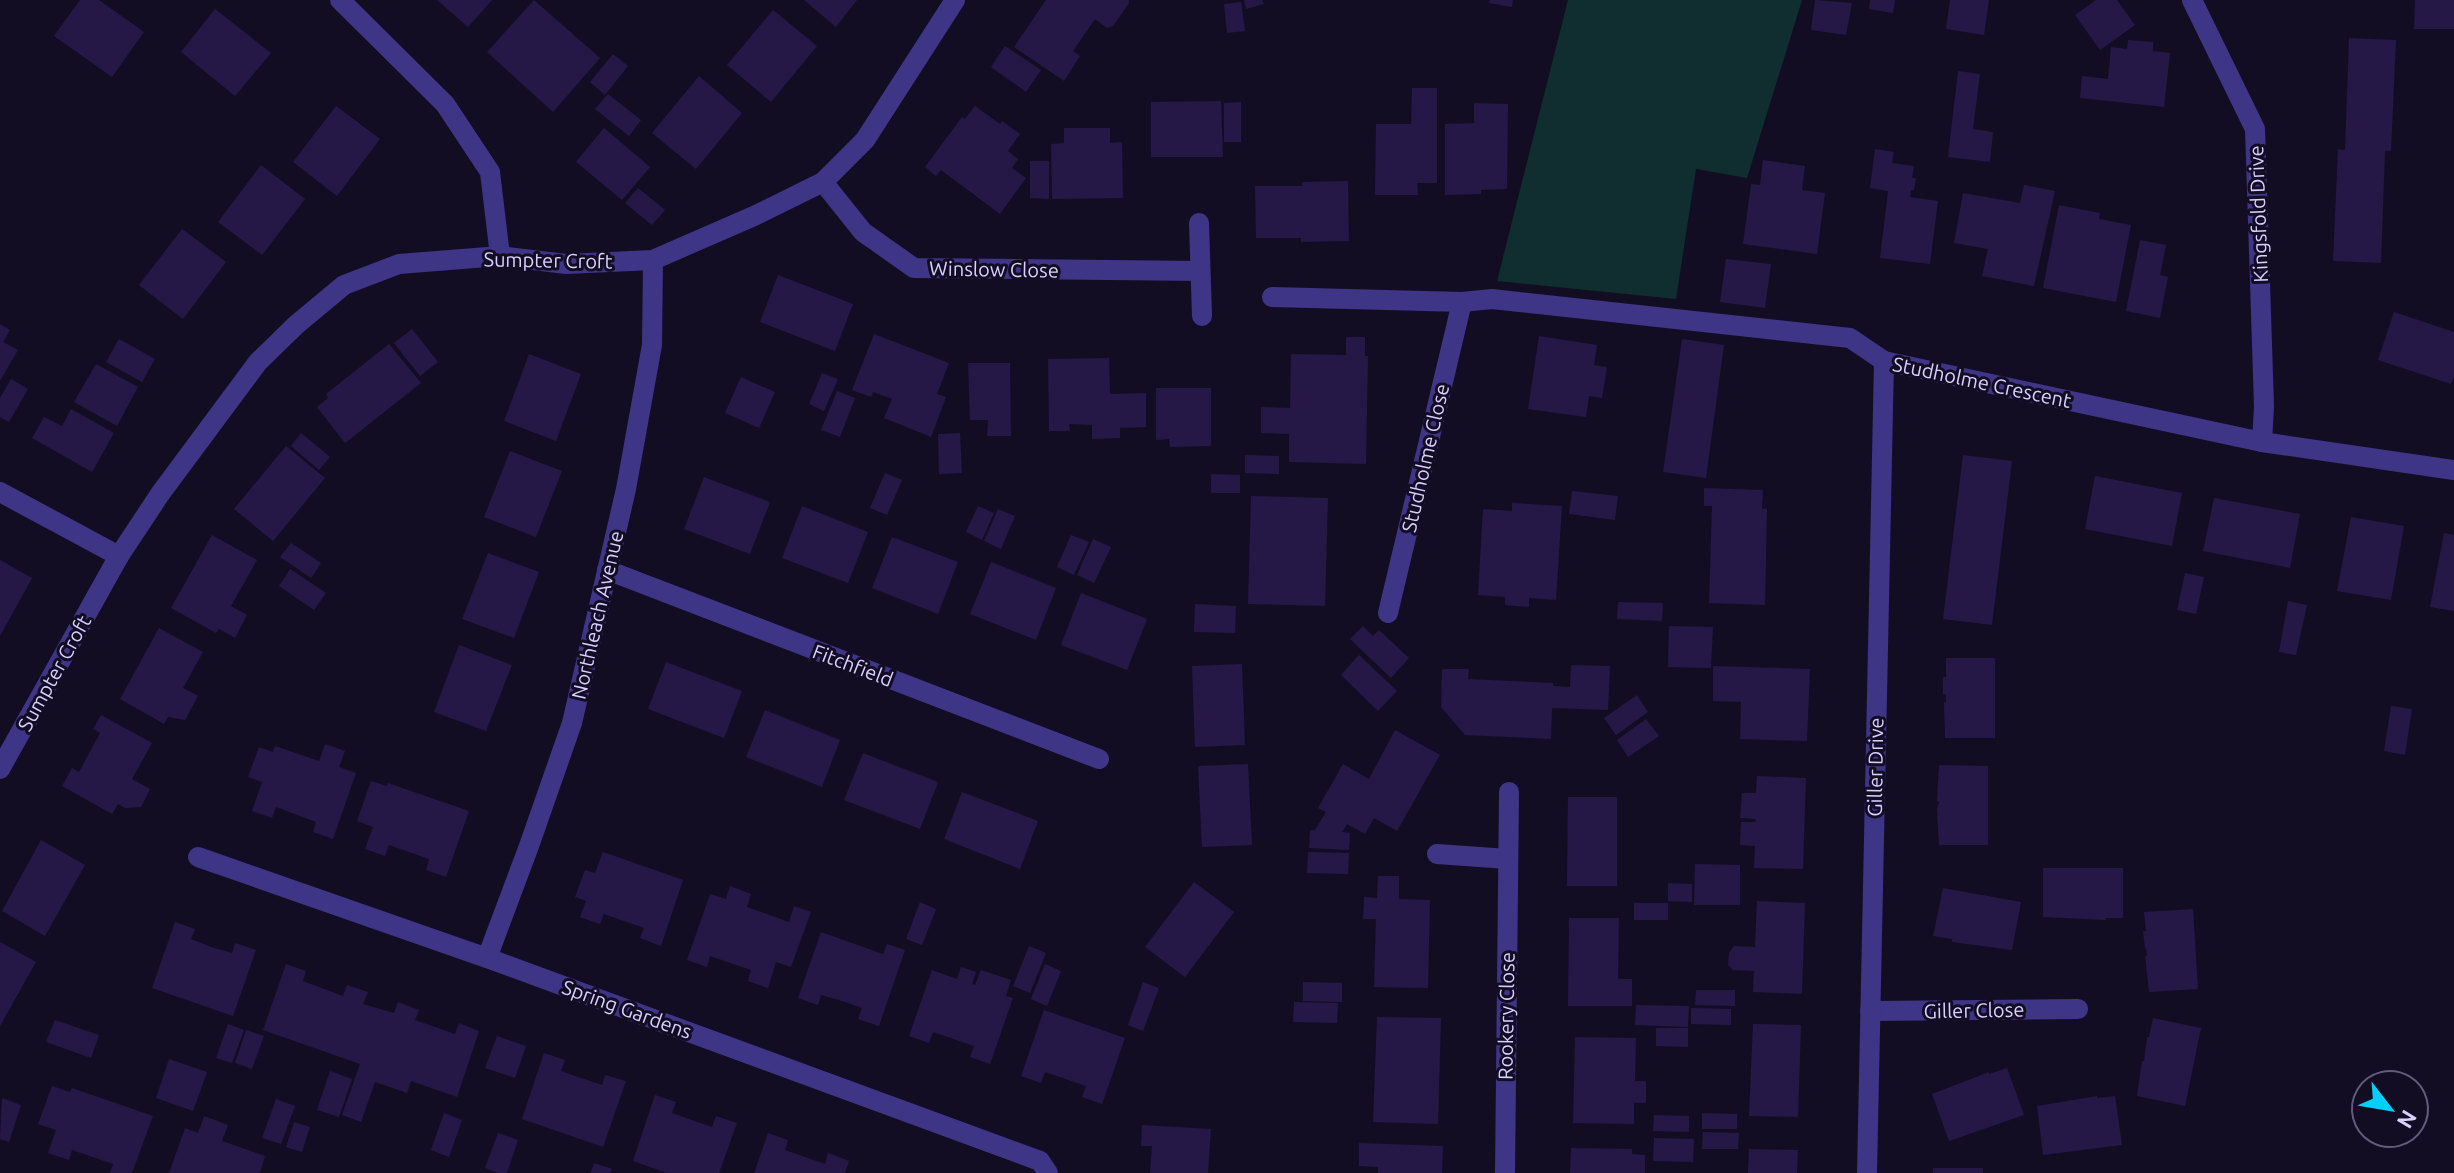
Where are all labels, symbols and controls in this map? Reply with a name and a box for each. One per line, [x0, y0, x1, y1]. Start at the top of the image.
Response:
street label: Kingsfold Drive [2244, 145, 2272, 283]
street label: Sumpter Croft [483, 247, 613, 273]
street label: Winslow Close [929, 256, 1059, 282]
street label: Studholme Crescent [1891, 352, 2073, 412]
street label: Studholme Close [1397, 382, 1453, 534]
street label: Northleach Avenue [566, 529, 628, 701]
street label: Sumpter Croft [13, 611, 95, 735]
street label: Fitchfield [809, 639, 897, 691]
street label: Giller Drive [1863, 717, 1887, 817]
street label: Rookery Close [1493, 952, 1519, 1080]
street label: Spring Gardens [559, 975, 695, 1043]
street label: Giller Close [1923, 998, 2025, 1022]
north arrow [2350, 1069, 2430, 1149]
text: N [2393, 1106, 2423, 1133]

